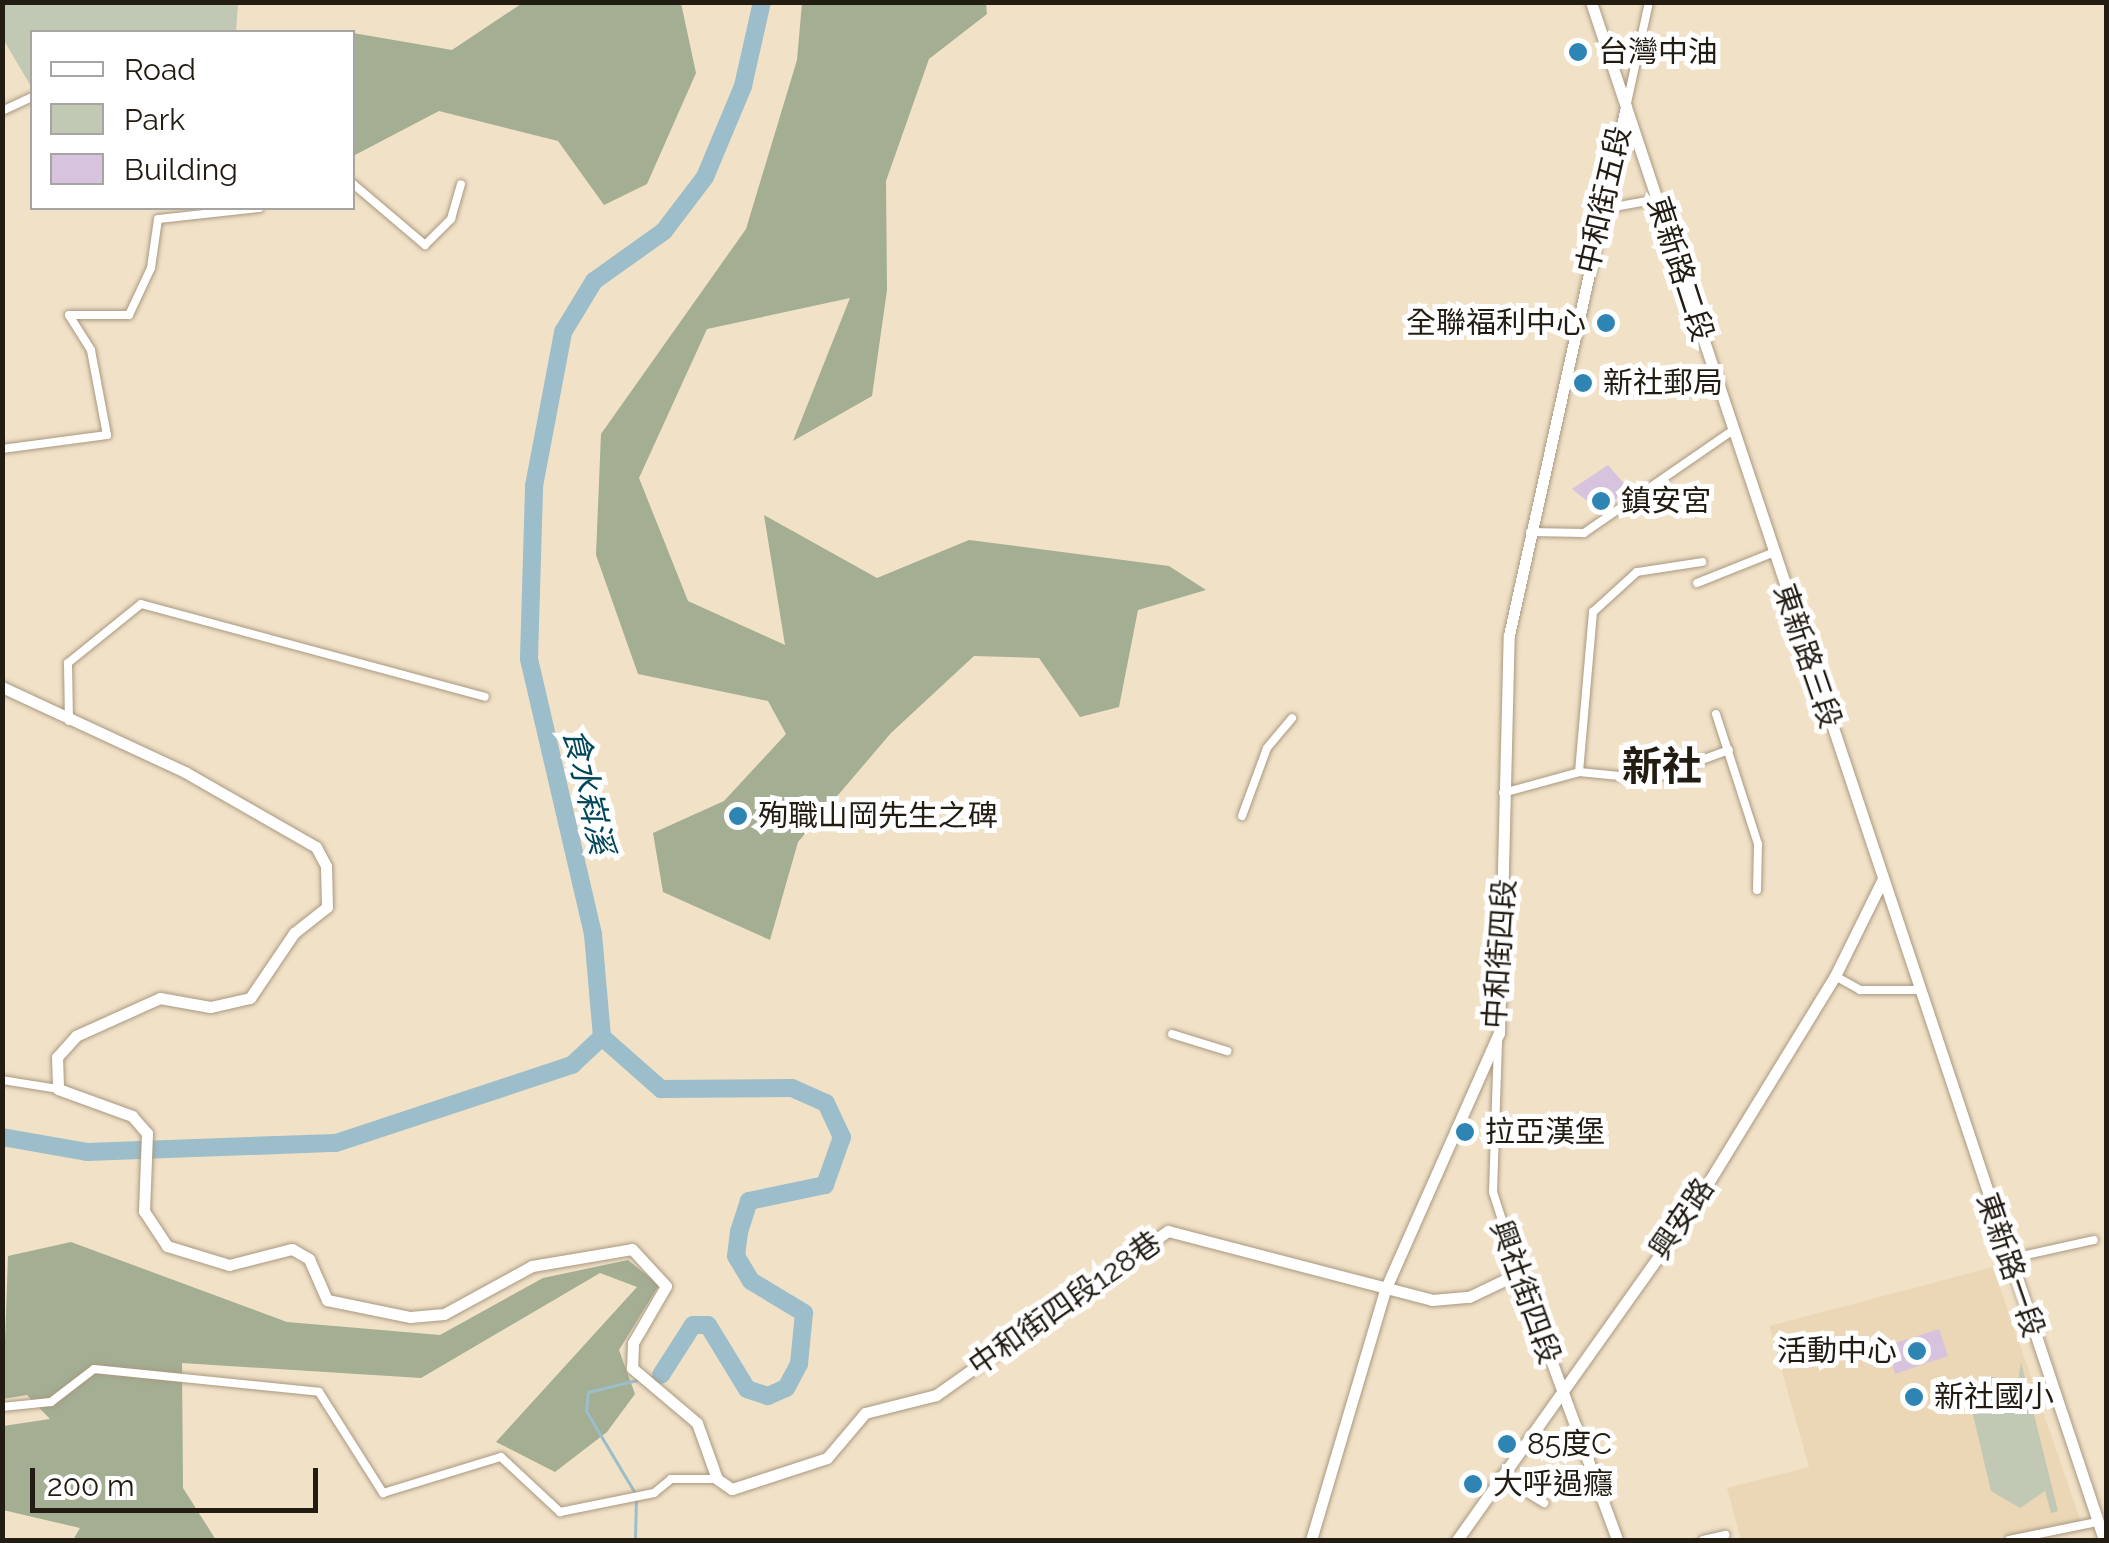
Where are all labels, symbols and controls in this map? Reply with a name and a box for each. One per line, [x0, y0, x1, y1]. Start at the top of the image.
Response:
legend [30, 30, 355, 210]
place label: 台灣中油 [1598, 34, 1718, 70]
marker: 台灣中油 [1567, 41, 1589, 63]
text: Road [124, 52, 196, 87]
text: Park [124, 102, 185, 137]
street label: 中和街五段 [1570, 123, 1638, 277]
text: Building [124, 152, 238, 187]
street label: 東新路二段 [1640, 192, 1720, 346]
place label: 全聯福利中心 [1406, 305, 1586, 341]
marker: 全聯福利中心 [1595, 312, 1617, 334]
place label: 新社郵局 [1603, 365, 1723, 401]
marker: 新社郵局 [1572, 372, 1594, 394]
place label: 鎮安宮 [1621, 483, 1711, 519]
marker: 鎮安宮 [1590, 490, 1612, 512]
street label: 東新路三段 [1766, 579, 1848, 733]
water label: 食水嵙溪 [555, 724, 621, 858]
district label: 新社 [1622, 742, 1702, 790]
place label: 殉職山岡先生之碑 [758, 798, 998, 834]
marker: 殉職山岡先生之碑 [727, 805, 749, 827]
street label: 中和街四段 [1477, 878, 1523, 1030]
place label: 拉亞漢堡 [1485, 1114, 1605, 1150]
marker: 拉亞漢堡 [1454, 1121, 1476, 1143]
street label: 興安路 [1642, 1172, 1722, 1266]
street label: 東新路一段 [1969, 1188, 2051, 1342]
street label: 興社街四段 [1482, 1215, 1568, 1369]
street label: 中和街四段128巷 [962, 1224, 1168, 1384]
place label: 活動中心 [1777, 1333, 1897, 1369]
marker: 活動中心 [1906, 1340, 1928, 1362]
place label: 新社國小 [1934, 1379, 2054, 1415]
marker: 新社國小 [1903, 1386, 1925, 1408]
place label: 85度C [1527, 1426, 1612, 1462]
marker: 85度C [1496, 1433, 1518, 1455]
scale bar [35, 1448, 322, 1510]
place label: 大呼過癮 [1493, 1466, 1613, 1502]
text: 200 m [47, 1468, 135, 1503]
marker: 大呼過癮 [1462, 1473, 1484, 1495]

